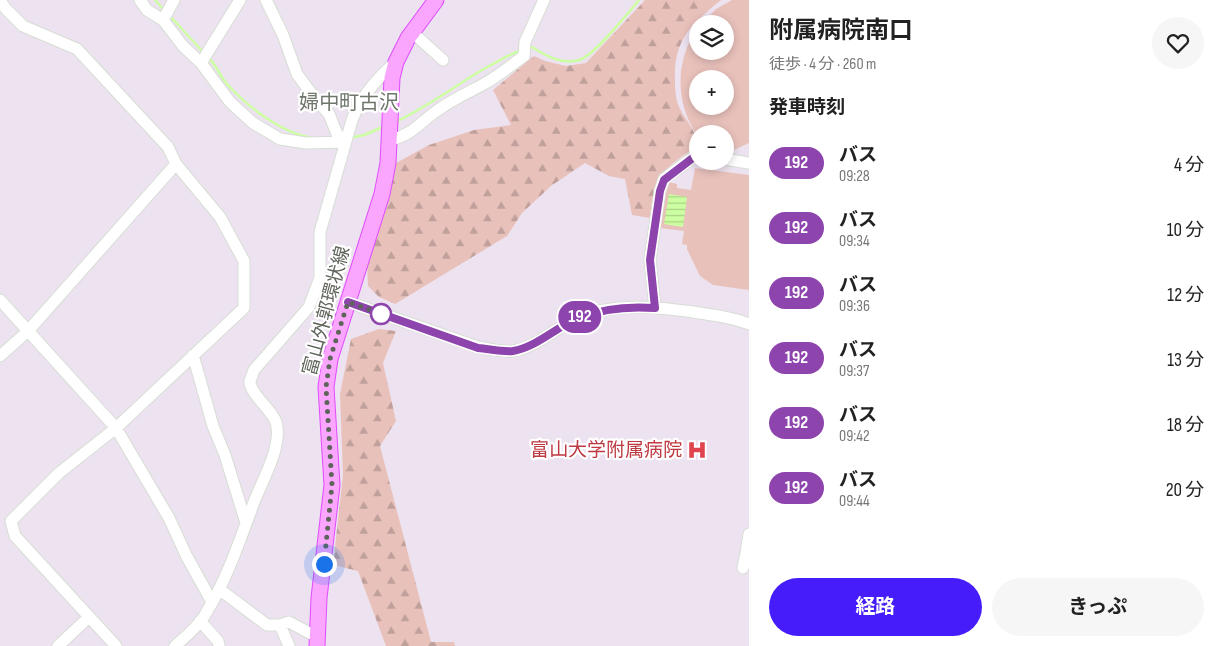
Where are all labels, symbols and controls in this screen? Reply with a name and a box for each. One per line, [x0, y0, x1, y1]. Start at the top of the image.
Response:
map controls [689, 15, 734, 170]
button: layers [689, 15, 734, 60]
text: 附属病院南口 [769, 16, 913, 45]
button: heart [1152, 17, 1204, 69]
text: 徒歩 · 4 分 · 260 m [769, 55, 876, 74]
button: + [689, 70, 734, 115]
district label: 婦中町古沢 [299, 91, 399, 115]
text: 発車時刻 [769, 96, 845, 119]
button: − [689, 125, 734, 170]
text: バス [839, 144, 877, 167]
text: 192 [785, 152, 808, 173]
text: 4 分 [1174, 154, 1204, 177]
text: 09:28 [839, 167, 870, 186]
text: バス [839, 209, 877, 232]
text: 192 [785, 217, 808, 238]
text: 10 分 [1167, 219, 1204, 242]
text: 09:34 [839, 232, 870, 251]
street label: 富山外郭環状線 [299, 244, 355, 378]
text: バス [839, 274, 877, 297]
text: 192 [785, 282, 808, 303]
text: 12 分 [1167, 284, 1204, 307]
text: 09:36 [839, 297, 870, 316]
line badge: 192 [551, 301, 609, 333]
unlabelled marker [370, 303, 392, 325]
text: 192 [568, 306, 592, 327]
text: バス [839, 339, 877, 362]
text: 192 [785, 347, 808, 368]
text: 13 分 [1167, 349, 1204, 372]
text: 09:37 [839, 362, 869, 381]
text: バス [839, 404, 877, 427]
text: 192 [785, 412, 808, 433]
text: 18 分 [1167, 414, 1204, 437]
text: 09:42 [839, 427, 870, 446]
place label: 富山大学附属病院 [530, 439, 682, 462]
hospital icon: 富山大学附属病院 [686, 439, 708, 461]
text: バス [839, 469, 877, 492]
text: 192 [785, 477, 808, 498]
text: 20 分 [1166, 479, 1204, 502]
text: 09:44 [839, 492, 870, 511]
your location [312, 552, 337, 577]
button: 経路 [769, 578, 982, 636]
button: きっぷ [992, 578, 1204, 636]

